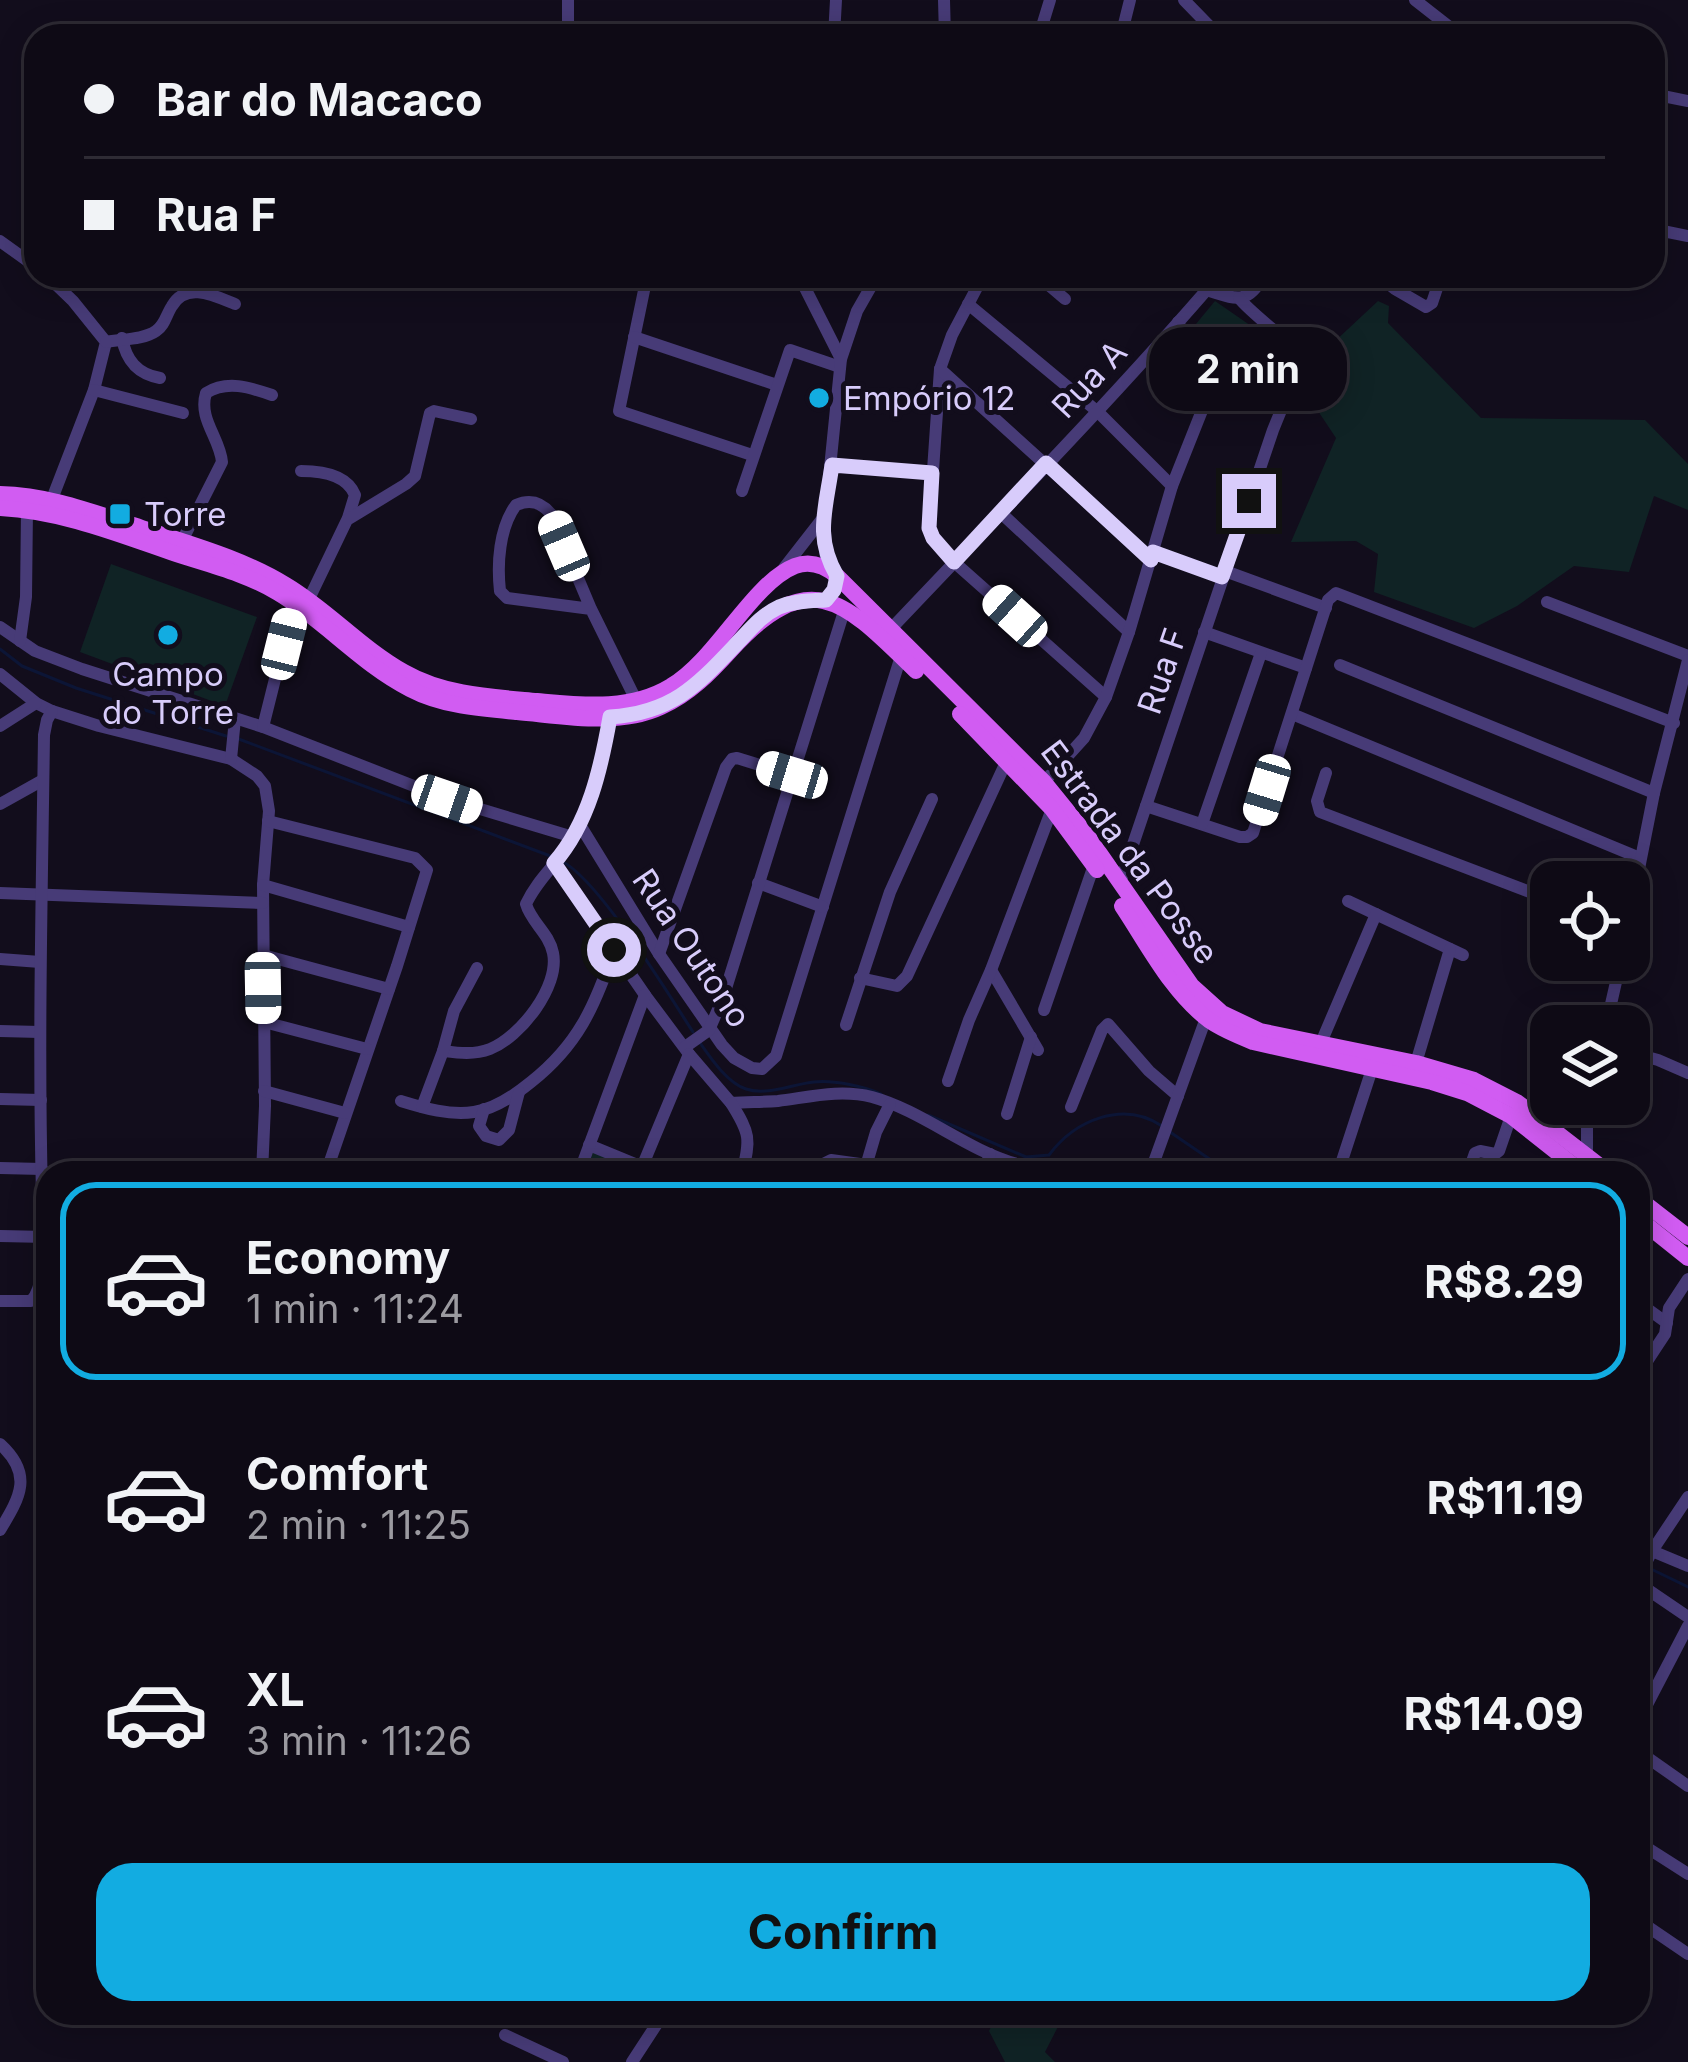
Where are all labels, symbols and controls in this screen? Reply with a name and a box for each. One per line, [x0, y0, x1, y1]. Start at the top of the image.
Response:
text: Bar do Macaco [156, 72, 483, 127]
text: Rua F [156, 187, 277, 242]
callout: 2 min [1150, 327, 1348, 411]
street label: Rua A [1043, 332, 1135, 426]
text: 2 min [1196, 345, 1300, 392]
place label: Empório 12 [843, 378, 1015, 418]
marker: Empório 12 [806, 385, 832, 411]
route end [1222, 474, 1276, 528]
place label: Torre [144, 494, 227, 534]
marker: Torre [107, 501, 133, 527]
car [533, 506, 595, 586]
car [976, 579, 1054, 653]
car [258, 605, 310, 683]
marker: Campo do Torre [155, 622, 181, 648]
street label: Rua F [1129, 623, 1195, 719]
place label: Campo do Torre [102, 654, 234, 732]
street label: Estrada da Posse [1033, 732, 1227, 972]
car [752, 747, 832, 803]
car [1239, 750, 1295, 830]
car [407, 770, 487, 828]
street label: Rua Outono [624, 861, 760, 1035]
map controls [1530, 861, 1650, 1125]
button: locate [1530, 861, 1650, 981]
route start [587, 923, 641, 977]
car [244, 952, 282, 1024]
button: layers [1530, 1005, 1650, 1125]
icon: car [102, 1227, 210, 1335]
text: Economy [246, 1230, 450, 1285]
text: R$8.29 [1424, 1254, 1584, 1309]
text: 1 min · 11:24 [246, 1285, 464, 1332]
icon: car [102, 1443, 210, 1551]
text: Comfort [246, 1446, 428, 1501]
text: R$11.19 [1427, 1470, 1584, 1525]
text: 2 min · 11:25 [246, 1501, 471, 1548]
icon: car [102, 1659, 210, 1767]
text: XL [246, 1662, 305, 1717]
text: R$14.09 [1403, 1686, 1584, 1741]
text: 3 min · 11:26 [246, 1717, 472, 1764]
button: Confirm [96, 1863, 1590, 2001]

